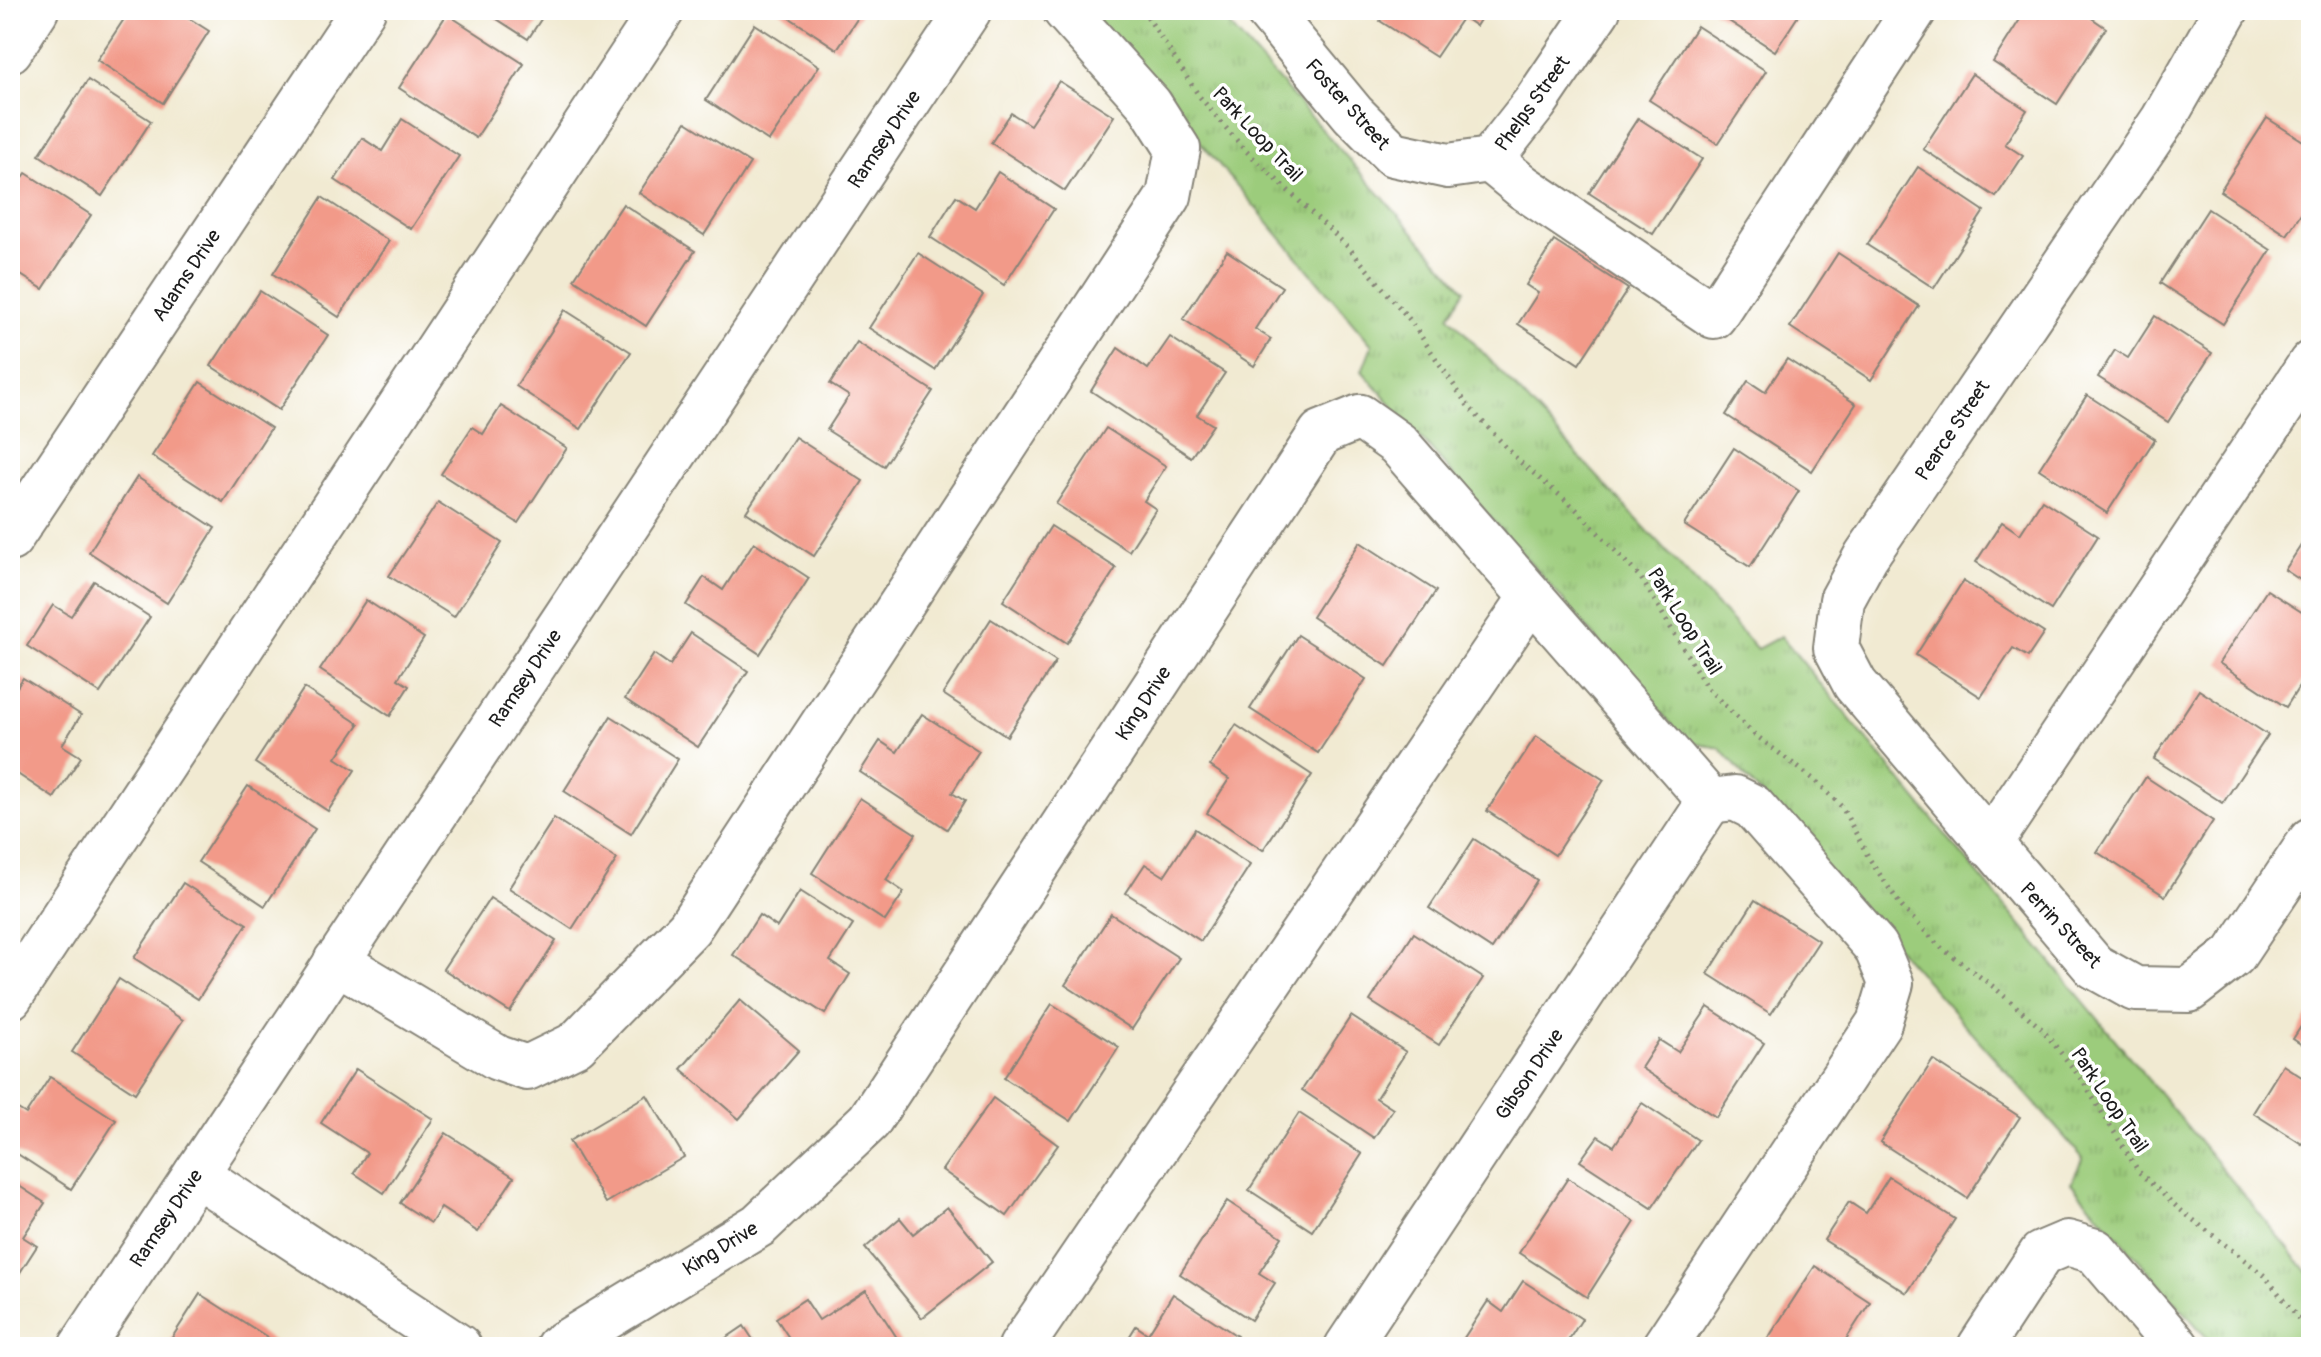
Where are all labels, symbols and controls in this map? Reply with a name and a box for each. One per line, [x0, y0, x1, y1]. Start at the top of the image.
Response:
street label: Phelps Street [1489, 50, 1576, 156]
street label: Foster Street [1300, 53, 1396, 156]
street label: Park Loop Trail [1207, 81, 1308, 187]
street label: Ramsey Drive [843, 85, 926, 193]
street label: Adams Drive [147, 224, 226, 326]
street label: Pearce Street [1910, 374, 1996, 485]
street label: Park Loop Trail [1642, 563, 1727, 679]
street label: Ramsey Drive [484, 624, 567, 732]
street label: King Drive [1110, 661, 1177, 745]
street label: Perrin Street [2015, 877, 2107, 974]
street label: Gibson Drive [1490, 1024, 1569, 1125]
street label: Park Loop Trail [2065, 1043, 2154, 1158]
street label: Ramsey Drive [125, 1164, 208, 1272]
street label: King Drive [678, 1216, 763, 1281]

